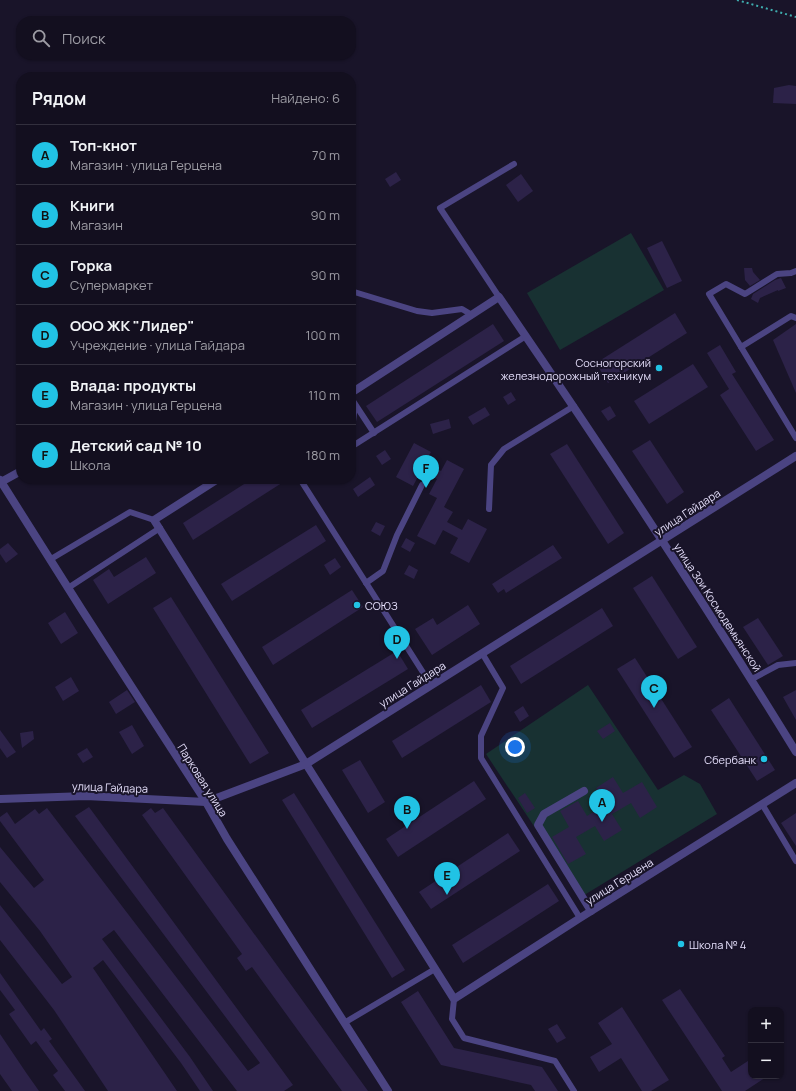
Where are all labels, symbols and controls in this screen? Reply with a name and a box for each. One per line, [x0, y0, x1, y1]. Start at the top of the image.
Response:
search box [16, 16, 356, 60]
icon: search [30, 27, 52, 49]
text: Поиск [62, 28, 106, 49]
text: Рядом [32, 87, 86, 110]
text: Найдено: 6 [271, 89, 340, 107]
text: Топ-кнот [70, 135, 137, 156]
text: A [41, 146, 49, 164]
text: 70 m [312, 146, 340, 164]
text: Магазин · улица Герцена [70, 156, 222, 174]
text: Книги [70, 195, 114, 216]
text: B [41, 206, 49, 224]
text: 90 m [310, 206, 340, 224]
text: Магазин [70, 216, 123, 234]
text: Горка [70, 255, 112, 276]
text: C [40, 266, 50, 284]
text: 90 m [310, 266, 340, 284]
text: Супермаркет [70, 276, 153, 294]
text: ООО ЖК "Лидер" [70, 315, 195, 336]
text: D [40, 326, 50, 344]
text: 100 m [305, 326, 340, 344]
text: Учреждение · улица Гайдара [70, 336, 245, 354]
place label: Сосногорский железнодорожный техникум [501, 355, 651, 383]
marker: Сосногорский железнодорожный техникум [654, 363, 664, 373]
text: Влада: продукты [70, 375, 196, 396]
text: E [41, 386, 49, 404]
text: 110 m [308, 386, 340, 404]
text: Магазин · улица Герцена [70, 396, 222, 414]
text: Детский сад № 10 [70, 435, 202, 456]
text: F [42, 446, 48, 464]
text: 180 m [306, 446, 340, 464]
pin: F [413, 455, 439, 488]
text: Школа [70, 456, 111, 474]
street label: улица Гайдара [651, 485, 723, 539]
street label: улица Зои Космодемьянской [671, 540, 765, 674]
place label: СОЮЗ [365, 598, 398, 613]
marker: СОЮЗ [352, 600, 362, 610]
pin: D [384, 626, 410, 659]
street label: улица Гайдара [376, 657, 448, 711]
pin: C [641, 675, 667, 708]
your location [505, 737, 525, 757]
street label: Парковая улица [175, 741, 231, 819]
place label: Сбербанк [704, 752, 757, 767]
marker: Сбербанк [759, 754, 769, 764]
street label: улица Гайдара [72, 778, 148, 796]
pin: A [589, 789, 615, 822]
pin: B [394, 796, 420, 829]
street label: улица Герцена [582, 854, 656, 908]
pin: E [434, 862, 460, 895]
place label: Школа № 4 [689, 937, 746, 952]
marker: Школа № 4 [676, 939, 686, 949]
map controls [748, 1007, 784, 1079]
button: + [748, 1007, 784, 1043]
button: − [748, 1043, 784, 1079]

